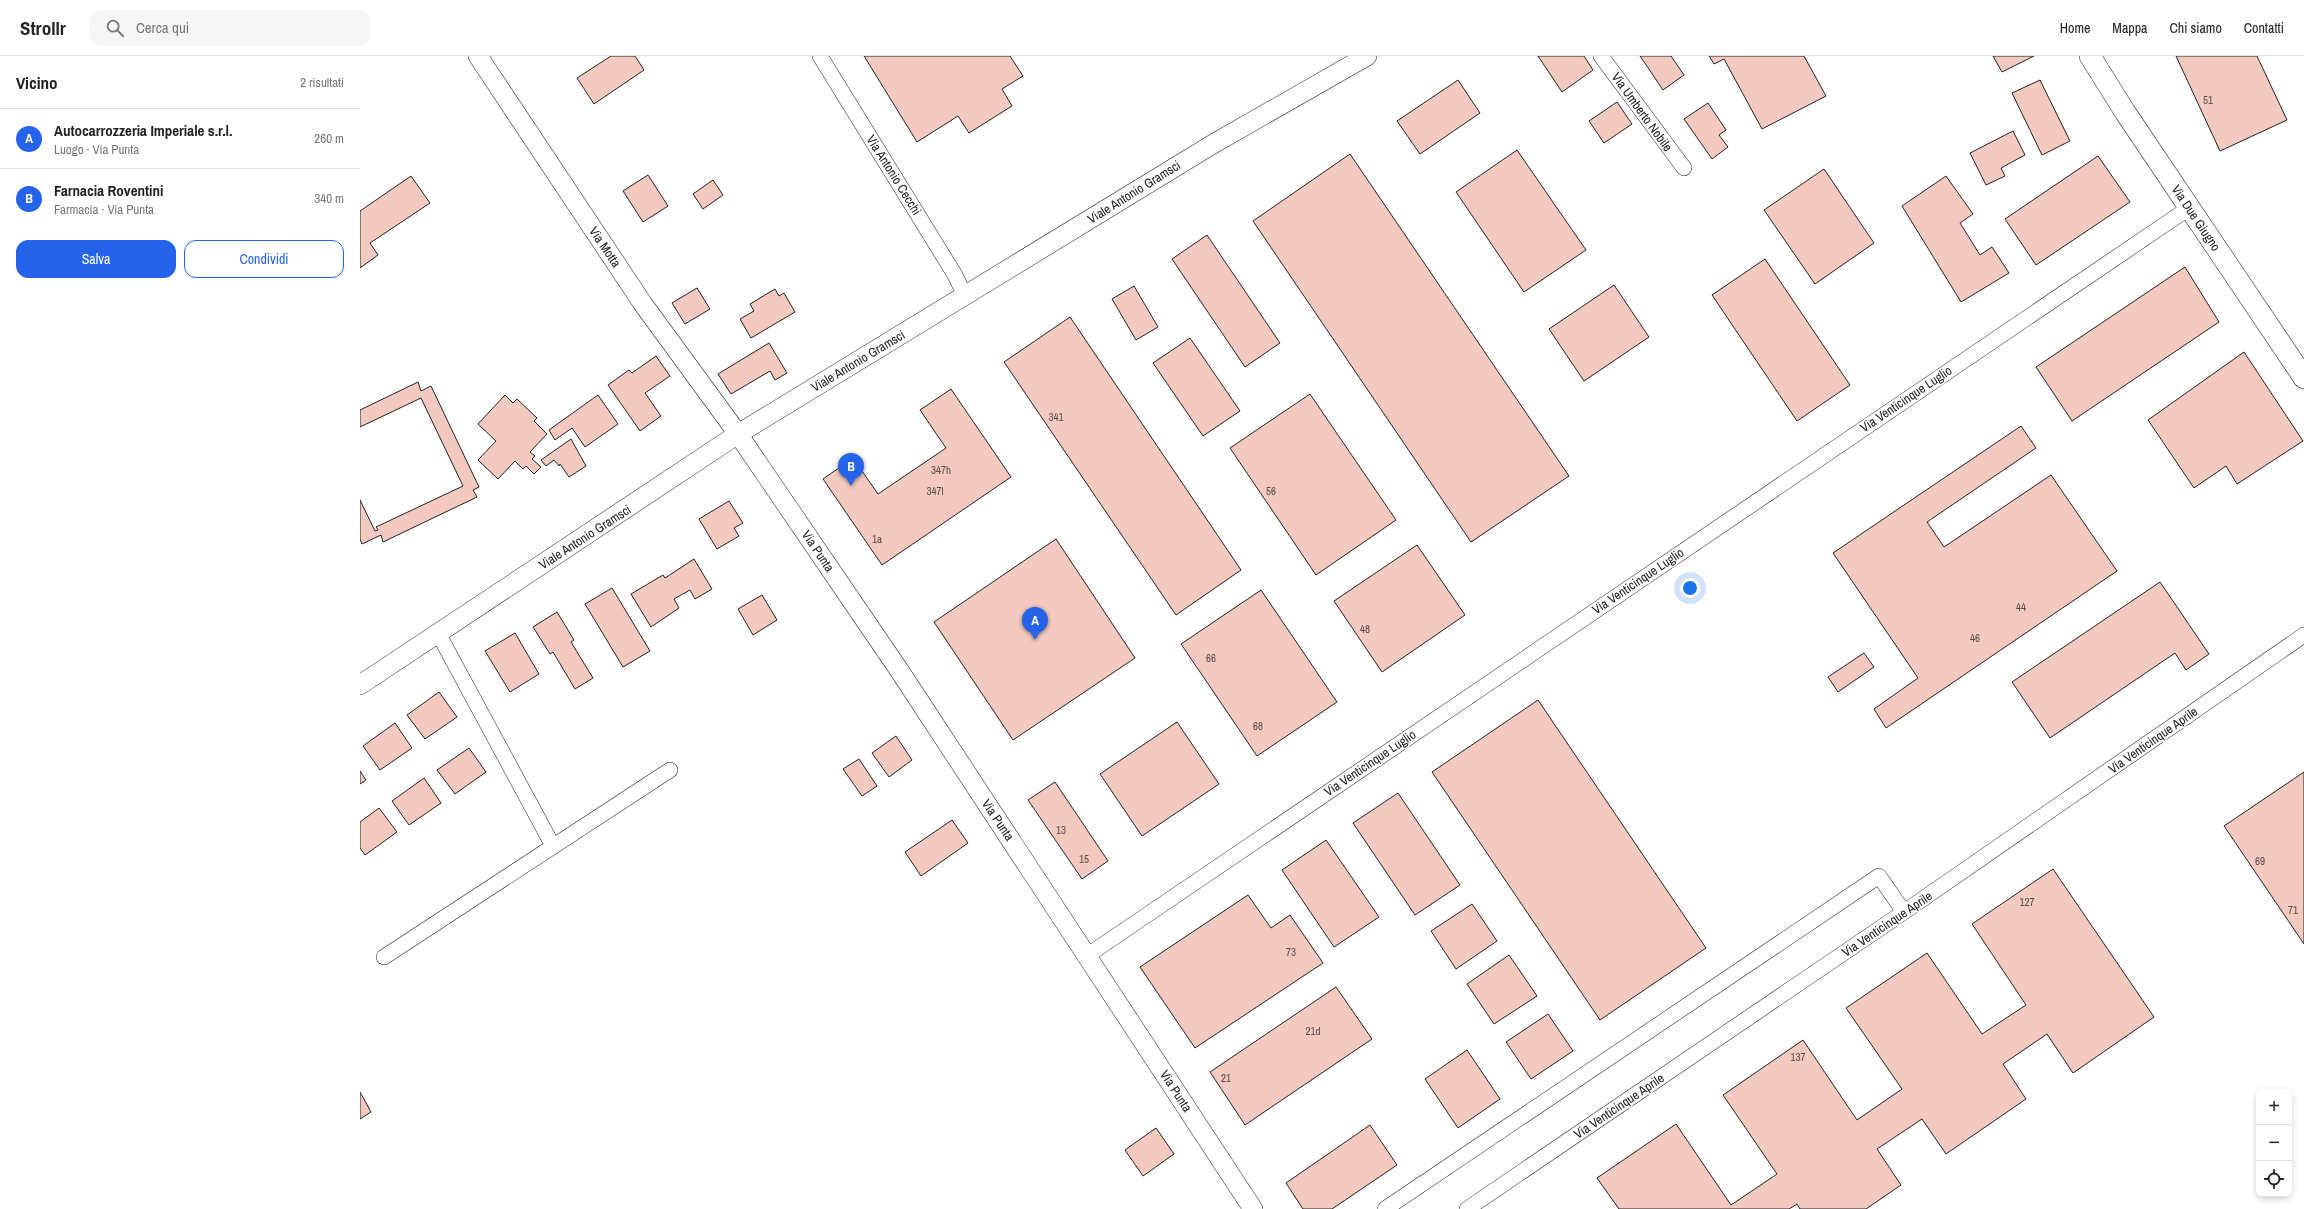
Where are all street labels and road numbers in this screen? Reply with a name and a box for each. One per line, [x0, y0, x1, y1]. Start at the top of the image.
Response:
street label: Via Umberto Nobile [1608, 69, 1676, 155]
street label: Via Antonio Cecchi [863, 132, 925, 218]
street label: Viale Antonio Gramsci [1084, 157, 1184, 227]
street label: Via Due Giugno [2168, 182, 2224, 254]
street label: Via Motta [585, 223, 625, 271]
street label: Viale Antonio Gramsci [808, 326, 908, 396]
street label: Via Venticinque Luglio [1857, 362, 1955, 436]
street label: Viale Antonio Gramsci [536, 501, 634, 573]
street label: Via Punta [798, 527, 838, 575]
street label: Via Venticinque Luglio [1589, 544, 1687, 618]
street label: Via Venticinque Aprile [2105, 703, 2201, 777]
street label: Via Venticinque Luglio [1321, 726, 1419, 800]
street label: Via Punta [978, 796, 1018, 844]
street label: Via Venticinque Aprile [1839, 887, 1935, 960]
street label: Via Punta [1156, 1067, 1196, 1115]
street label: Via Venticinque Aprile [1571, 1069, 1667, 1142]

